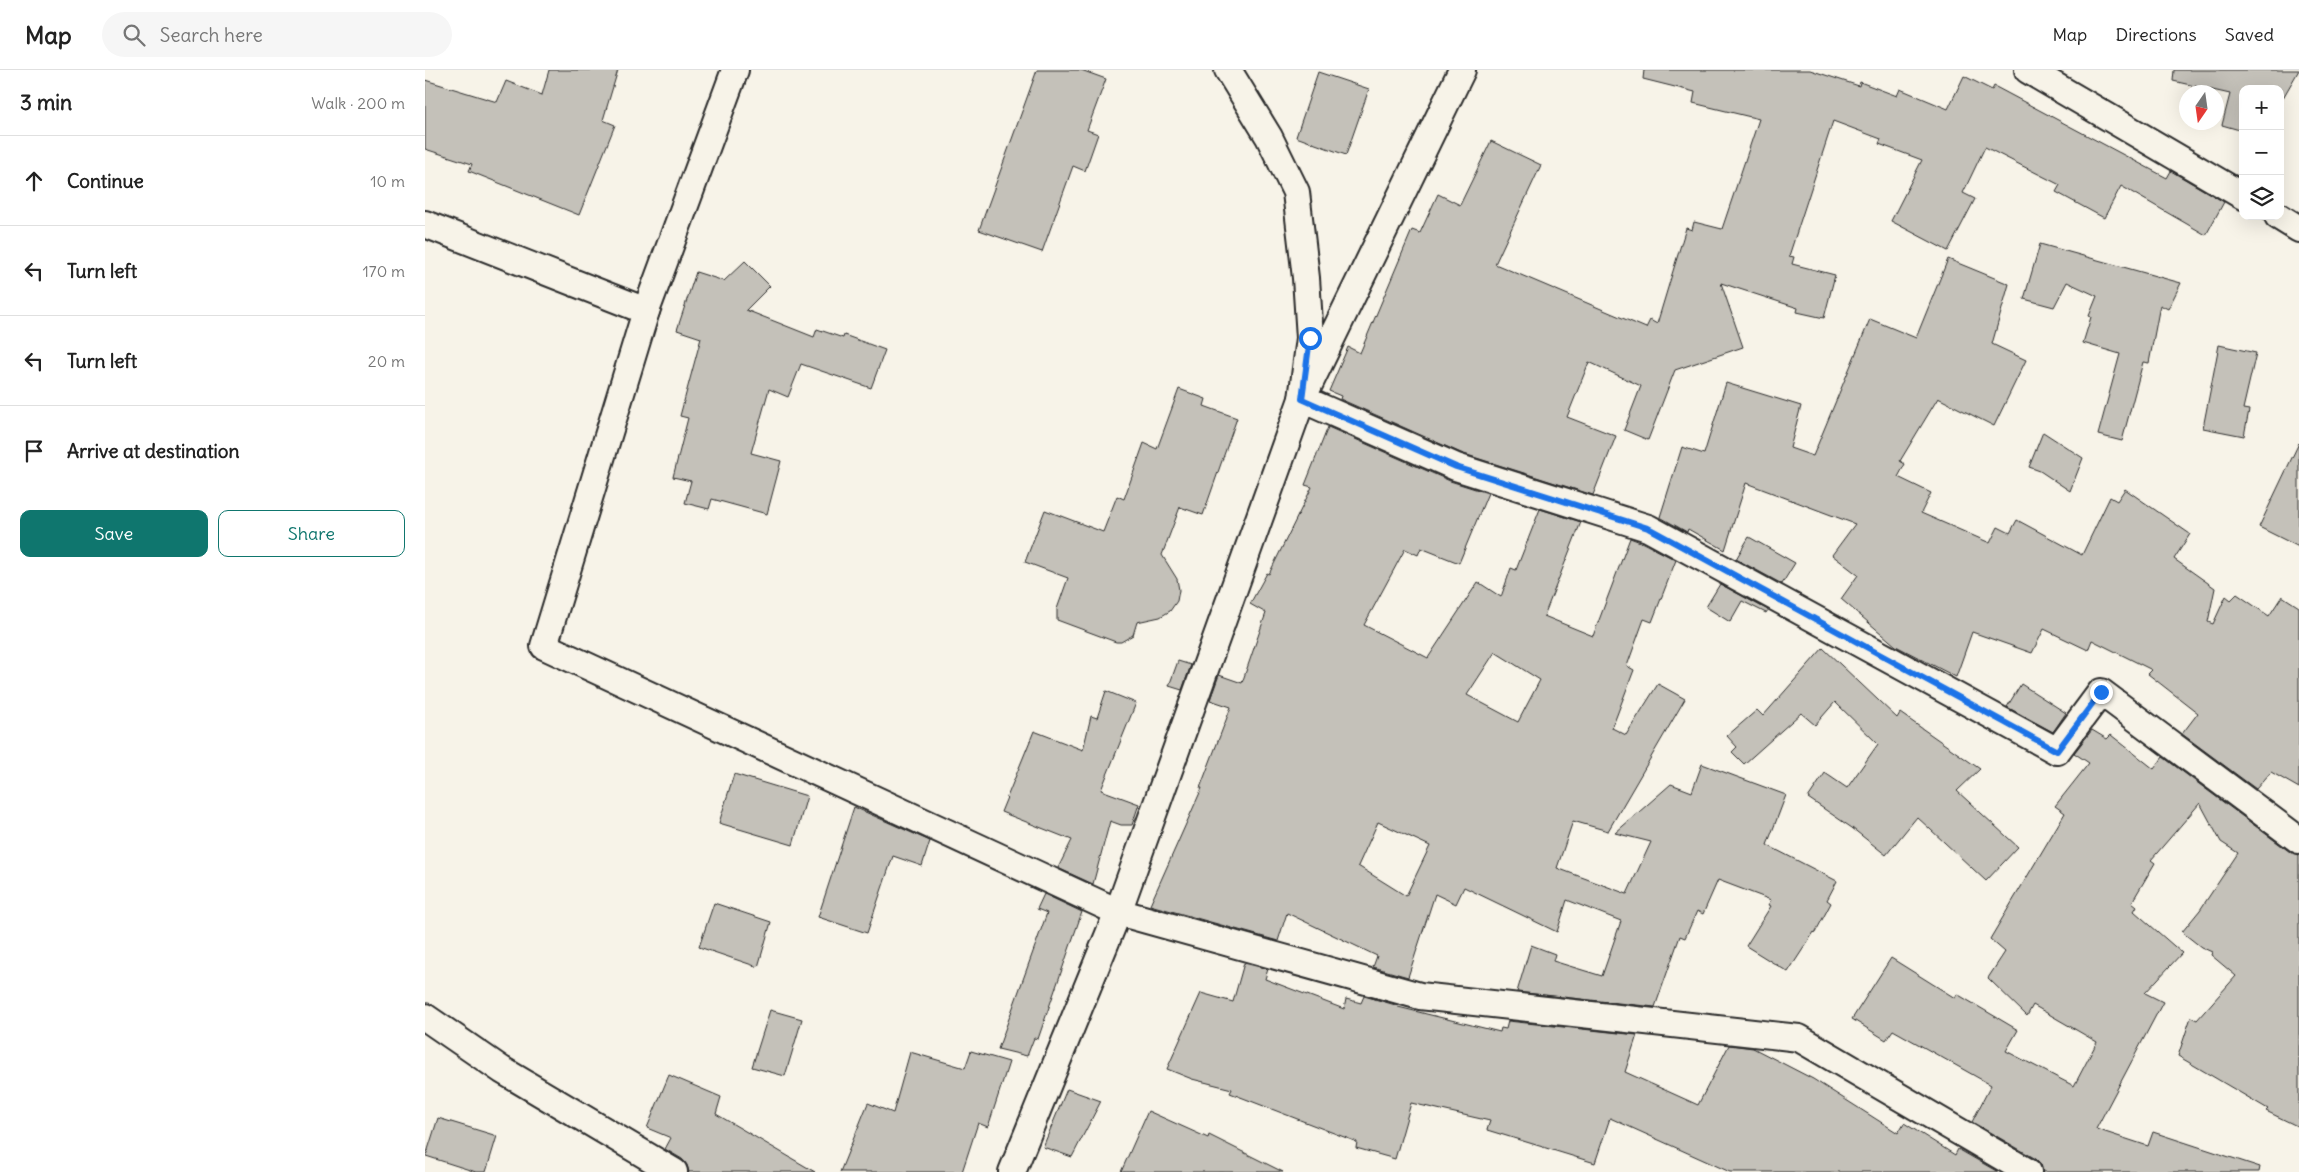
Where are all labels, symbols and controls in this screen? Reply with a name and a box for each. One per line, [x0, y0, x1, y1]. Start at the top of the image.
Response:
search box [102, 12, 452, 57]
text: Map [25, 20, 72, 50]
icon: search [120, 21, 148, 49]
text: Search here [160, 23, 263, 47]
text: Map [2052, 23, 2087, 46]
text: Directions [2115, 23, 2197, 46]
text: Saved [2225, 23, 2274, 46]
north arrow [2179, 85, 2224, 130]
map controls [2239, 85, 2284, 220]
button: + [2239, 85, 2284, 130]
text: 3 min [20, 89, 72, 116]
text: Walk · 200 m [311, 93, 405, 113]
button: − [2239, 130, 2284, 175]
icon: ahead [20, 167, 48, 195]
text: Continue [67, 169, 144, 193]
text: 10 m [370, 171, 405, 191]
button: layers [2239, 175, 2284, 220]
icon: left [20, 257, 48, 285]
text: Turn left [67, 259, 137, 283]
text: 170 m [362, 261, 405, 281]
route start [1299, 327, 1322, 350]
icon: left [20, 347, 48, 375]
text: Turn left [67, 349, 137, 373]
text: 20 m [368, 351, 405, 371]
icon: arrive [20, 437, 48, 465]
text: Arrive at destination [67, 439, 240, 463]
button: Save [20, 510, 208, 557]
button: Share [218, 510, 405, 557]
route end [2090, 681, 2113, 704]

